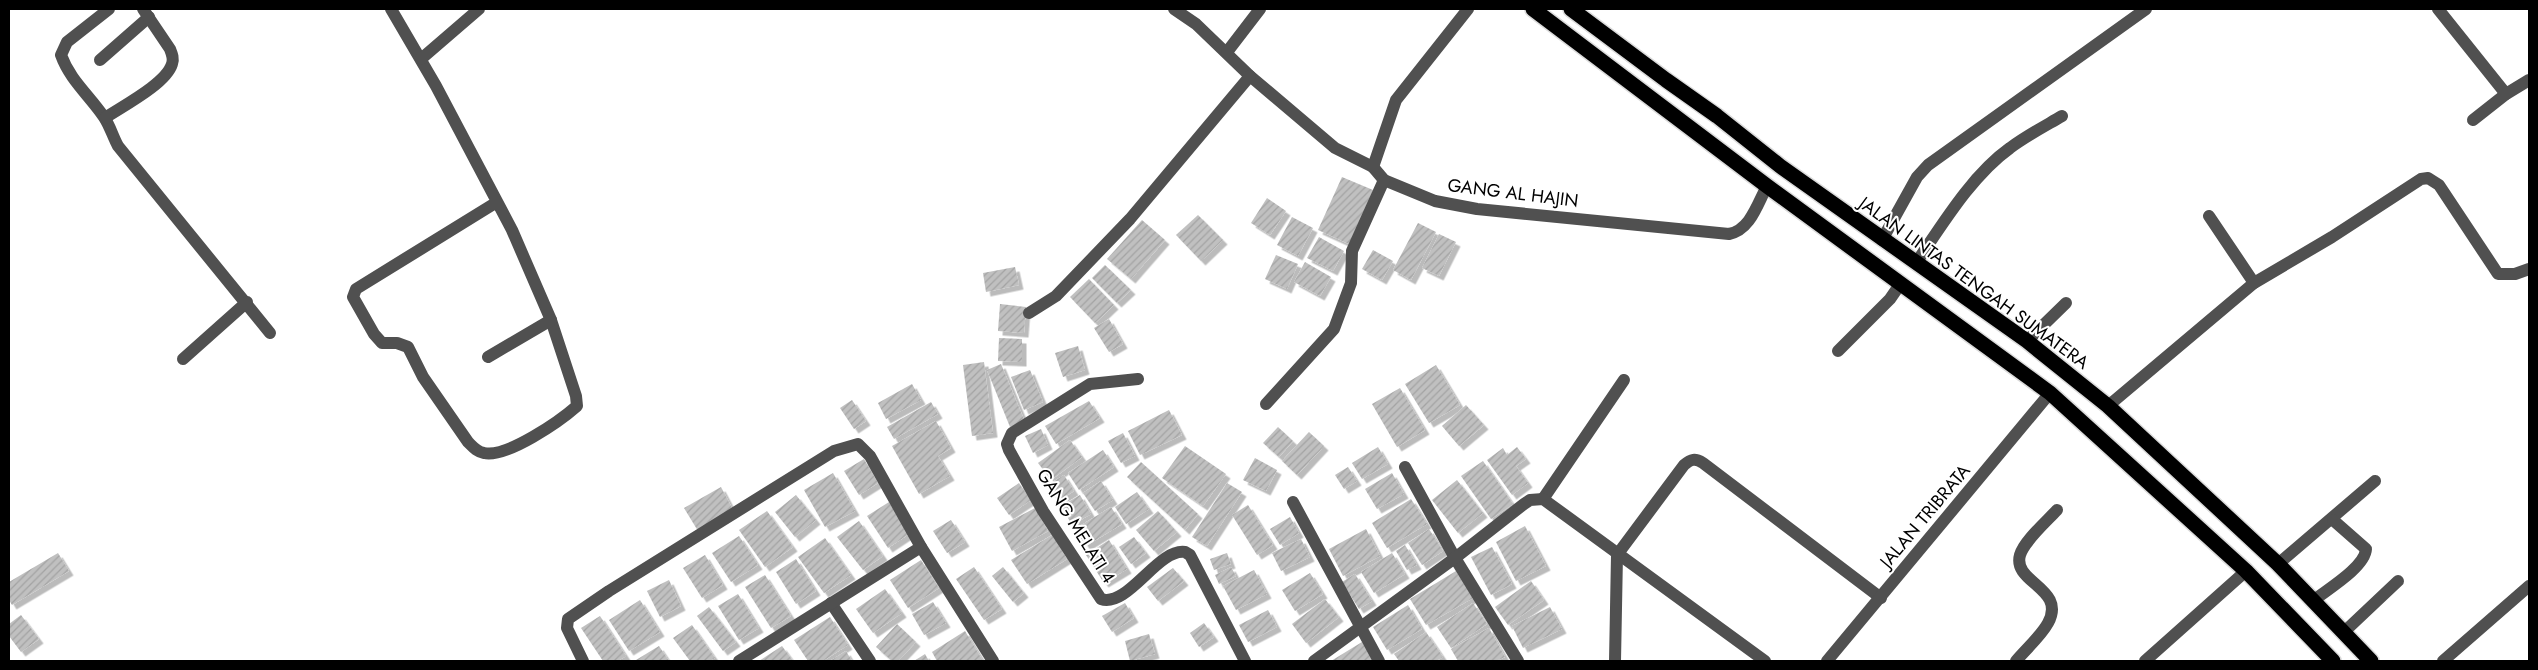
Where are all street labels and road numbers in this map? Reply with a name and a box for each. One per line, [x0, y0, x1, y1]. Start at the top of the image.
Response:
street label: GANG AL HAJIN [1446, 172, 1580, 214]
street label: JALAN LINTAS TENGAH SUMATERA [1852, 189, 2094, 375]
street label: JALAN TRIBRATA [1873, 458, 1976, 575]
street label: GANG MELATI 4 [1030, 464, 1122, 588]

